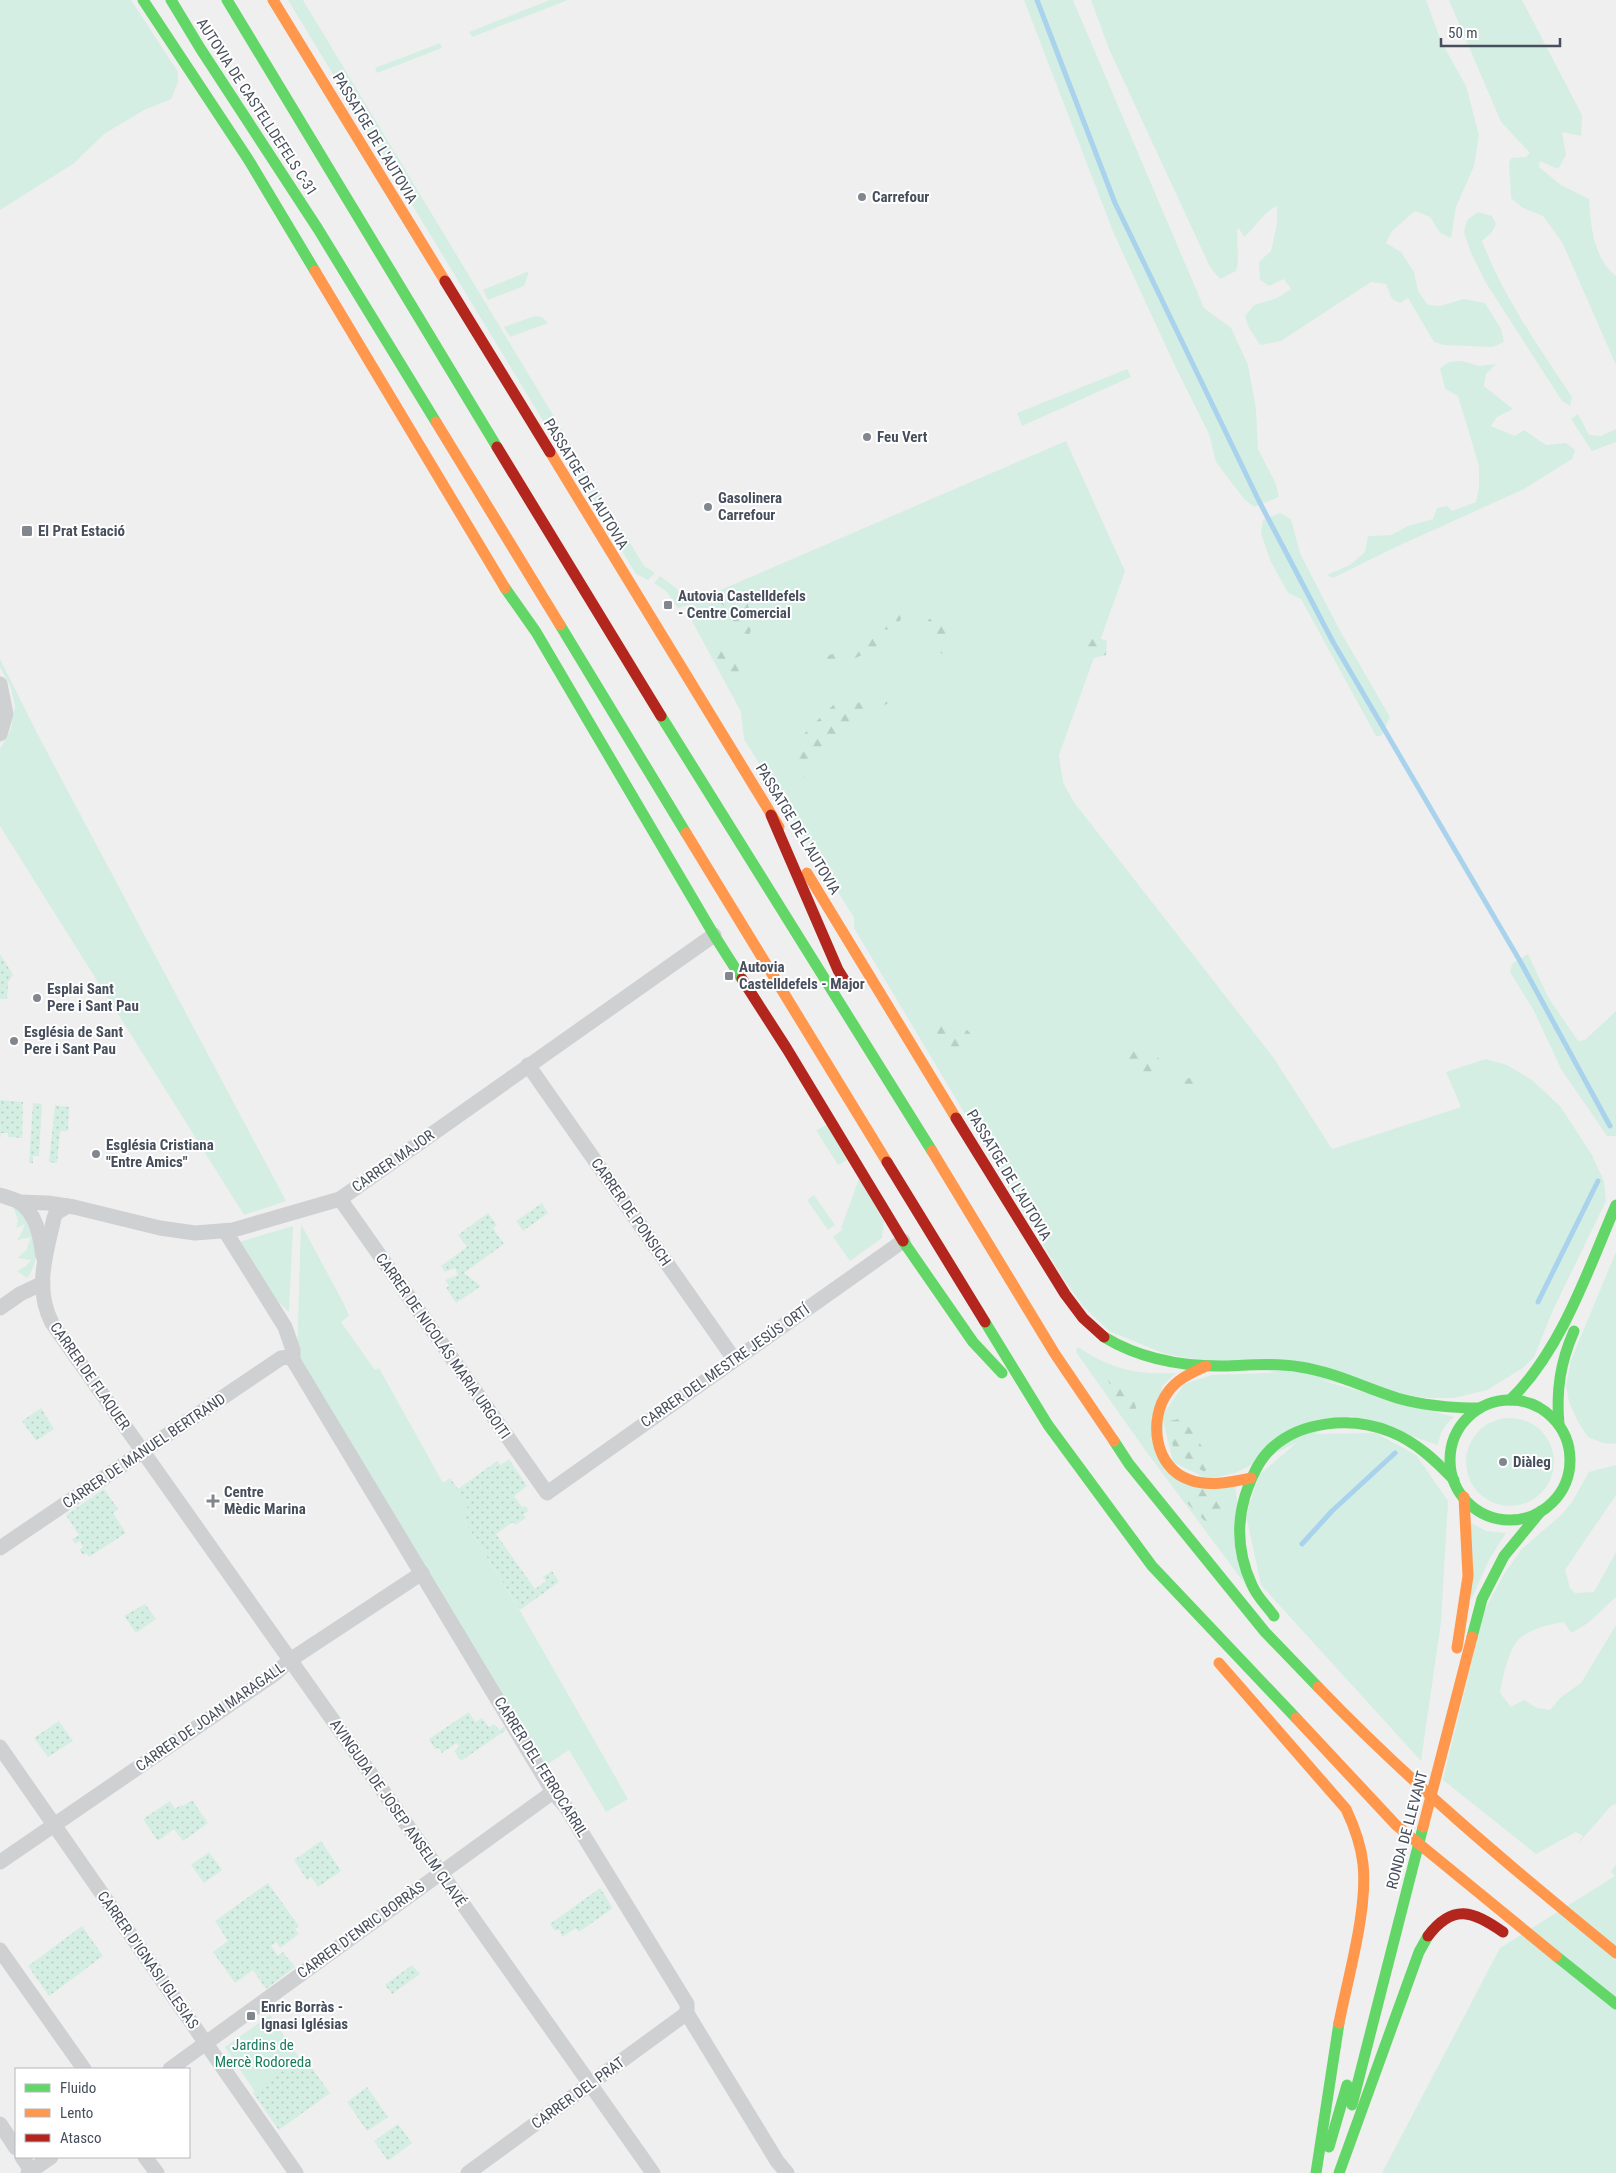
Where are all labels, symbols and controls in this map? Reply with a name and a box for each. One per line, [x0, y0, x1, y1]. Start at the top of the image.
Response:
street label: AUTOVIA DE CASTELLDEFELS C-31 [193, 15, 321, 199]
scale bar [1441, 15, 1560, 47]
text: 50 m [1448, 24, 1478, 42]
street label: PASSATGE DE L'AUTOVIA [329, 69, 421, 207]
place label: Carrefour [872, 188, 929, 206]
marker: Carrefour [856, 191, 868, 203]
street label: PASSATGE DE L'AUTOVIA [540, 415, 632, 553]
place label: Feu Vert [877, 428, 928, 446]
marker: Feu Vert [861, 431, 873, 443]
place label: Gasolinera Carrefour [718, 489, 782, 524]
marker: Gasolinera Carrefour [702, 501, 714, 513]
place label: El Prat Estació [38, 522, 125, 540]
marker: El Prat Estació [20, 524, 34, 538]
place label: Autovia Castelldefels - Centre Comercial [678, 587, 806, 622]
marker: Autovia Castelldefels - Centre Comercial [662, 599, 674, 611]
street label: PASSATGE DE L'AUTOVIA [752, 760, 844, 898]
place label: Autovia Castelldefels - Major [739, 958, 865, 993]
marker: Autovia Castelldefels - Major [723, 970, 735, 982]
place label: Esplai Sant Pere i Sant Pau [47, 980, 139, 1015]
marker: Esplai Sant Pere i Sant Pau [31, 992, 43, 1004]
place label: Església de Sant Pere i Sant Pau [24, 1023, 123, 1058]
marker: Església de Sant Pere i Sant Pau [8, 1035, 20, 1047]
street label: PASSATGE DE L'AUTOVIA [963, 1106, 1055, 1244]
street label: CARRER MAJOR [348, 1126, 438, 1196]
place label: Església Cristiana "Entre Amics" [106, 1136, 214, 1171]
marker: Església Cristiana "Entre Amics" [90, 1148, 102, 1160]
street label: CARRER DE PONSICH [587, 1155, 675, 1269]
street label: CARRER DE NICOLÁS MARIA URGOITI [372, 1250, 514, 1442]
street label: CARRER DEL MESTRE JESÚS ORTÍ [637, 1300, 814, 1431]
street label: CARRER DE FLAQUER [46, 1319, 134, 1433]
street label: CARRER DE MANUEL BERTRAND [59, 1390, 229, 1512]
place label: Diàleg [1513, 1453, 1551, 1471]
marker: Diàleg [1497, 1456, 1509, 1468]
place label: Centre Mèdic Marina [224, 1483, 306, 1518]
marker: Centre Mèdic Marina [206, 1494, 220, 1508]
street label: CARRER DE JOAN MARAGALL [132, 1659, 288, 1775]
street label: CARRER DEL FERROCARRIL [490, 1693, 592, 1841]
street label: AVINGUDA DE JOSEP ANSELM CLAVÉ [326, 1716, 470, 1910]
street label: RONDA DE LLEVANT [1383, 1769, 1431, 1891]
street label: CARRER D'ENRIC BORRÀS [294, 1878, 428, 1982]
street label: CARRER D'IGNASI IGLESIAS [94, 1888, 203, 2033]
place label: Enric Borràs - Ignasi Iglésias [261, 1998, 348, 2033]
marker: Enric Borràs - Ignasi Iglésias [245, 2010, 257, 2022]
park label: Jardins de Mercè Rodoreda [215, 2036, 311, 2071]
street label: CARRER DEL PRAT [528, 2053, 628, 2133]
legend [15, 2068, 190, 2158]
text: Fluido [60, 2079, 96, 2097]
text: Lento [60, 2104, 93, 2122]
text: Atasco [60, 2129, 101, 2147]

